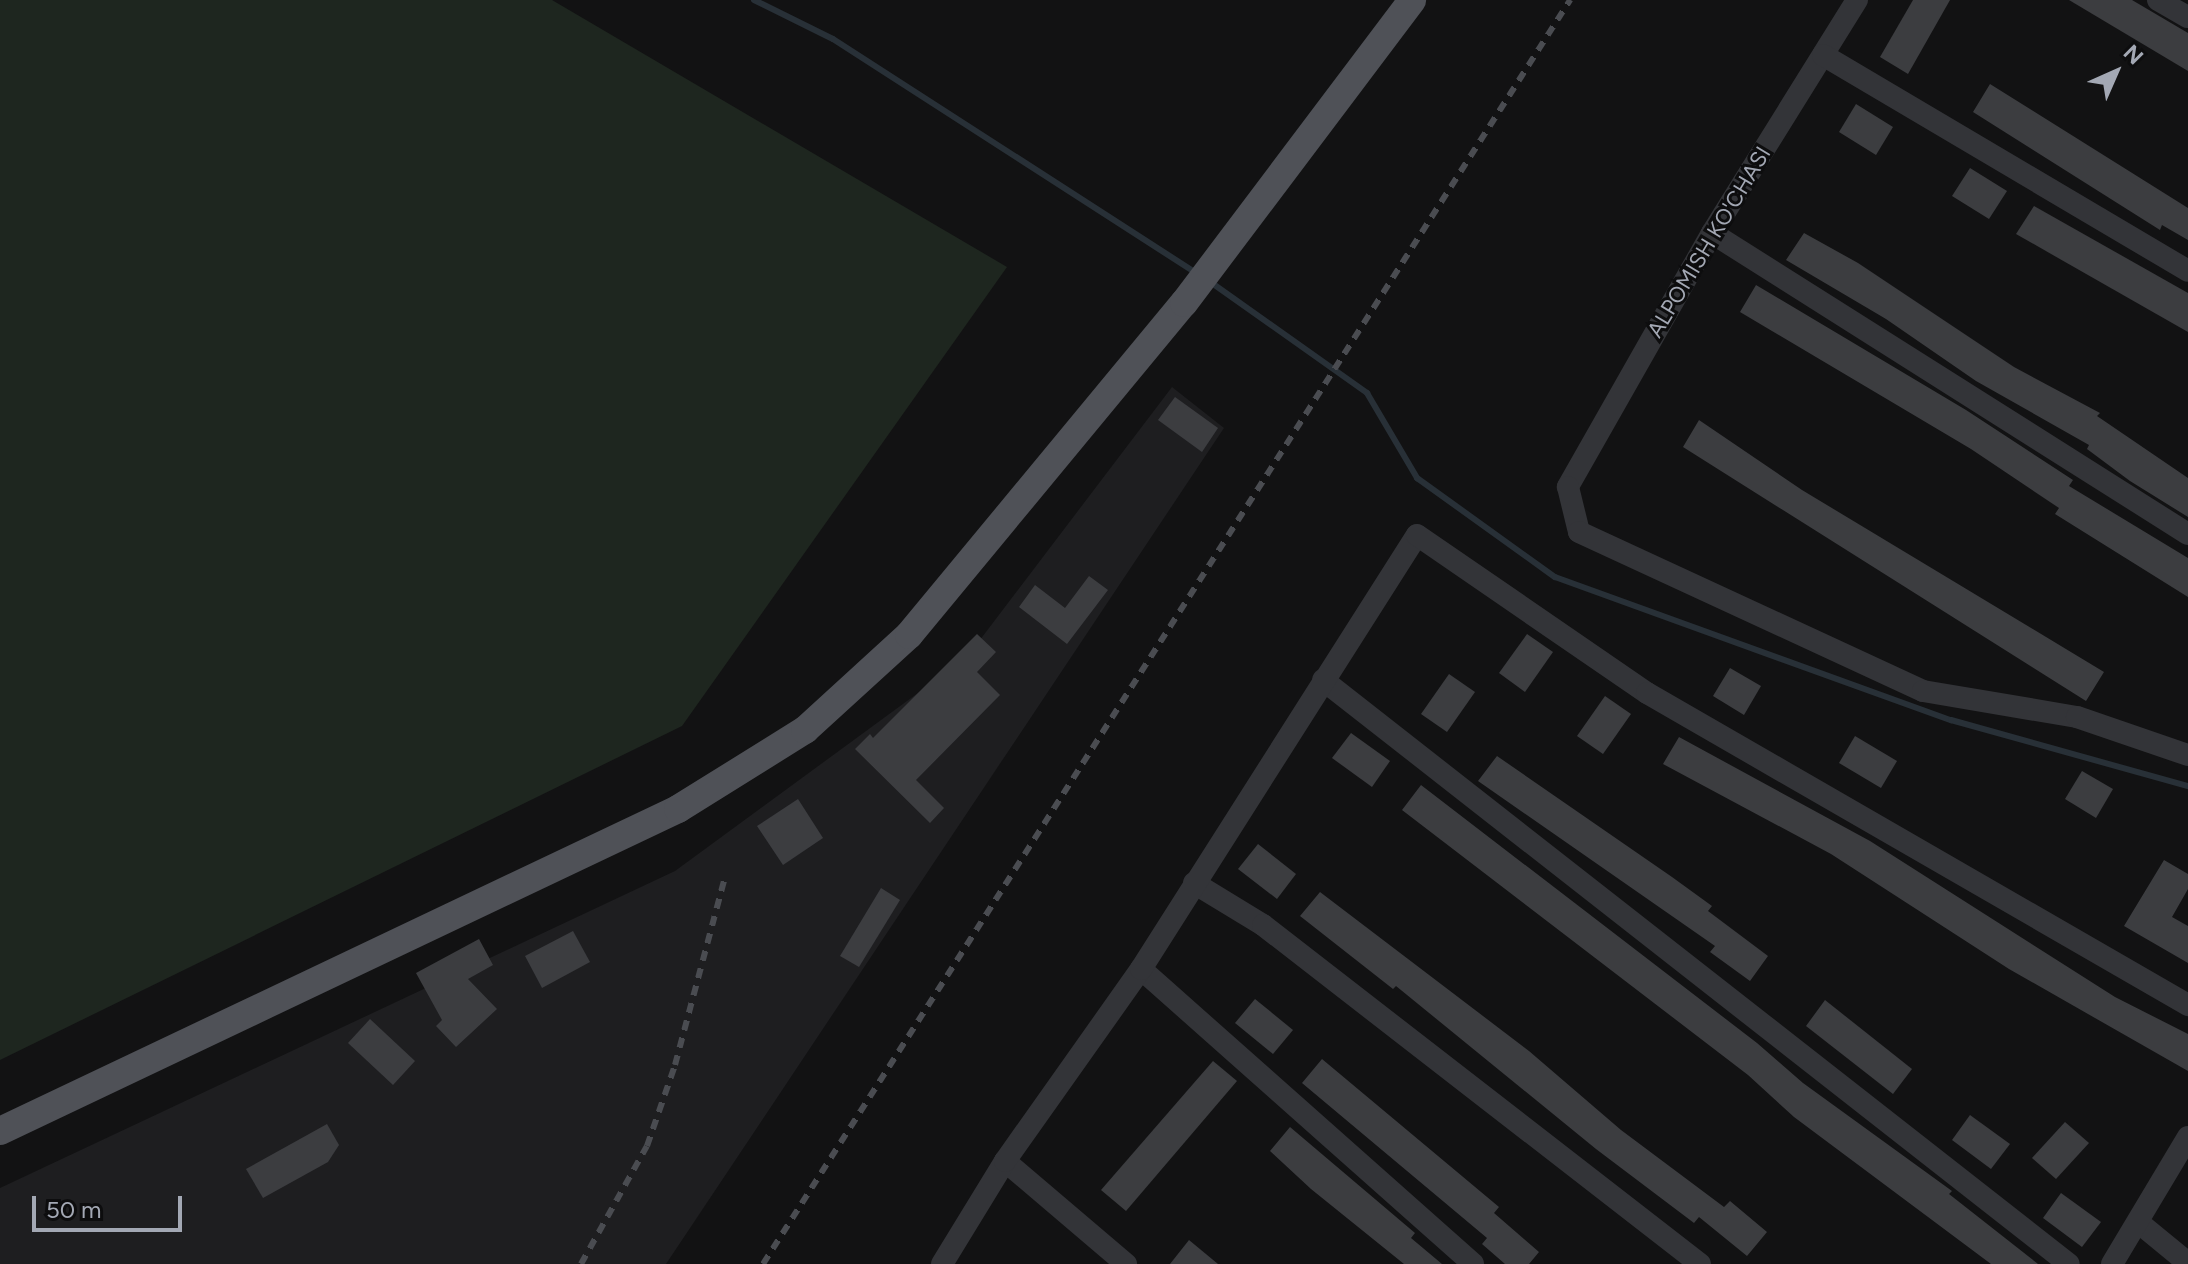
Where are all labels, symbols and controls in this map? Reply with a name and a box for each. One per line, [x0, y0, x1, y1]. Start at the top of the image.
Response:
north arrow [2076, 32, 2156, 112]
text: N [2118, 39, 2149, 70]
street label: ALPOMISH KO'CHASI [1642, 142, 1776, 342]
scale bar [36, 1180, 186, 1230]
text: 50 m [46, 1195, 102, 1224]

